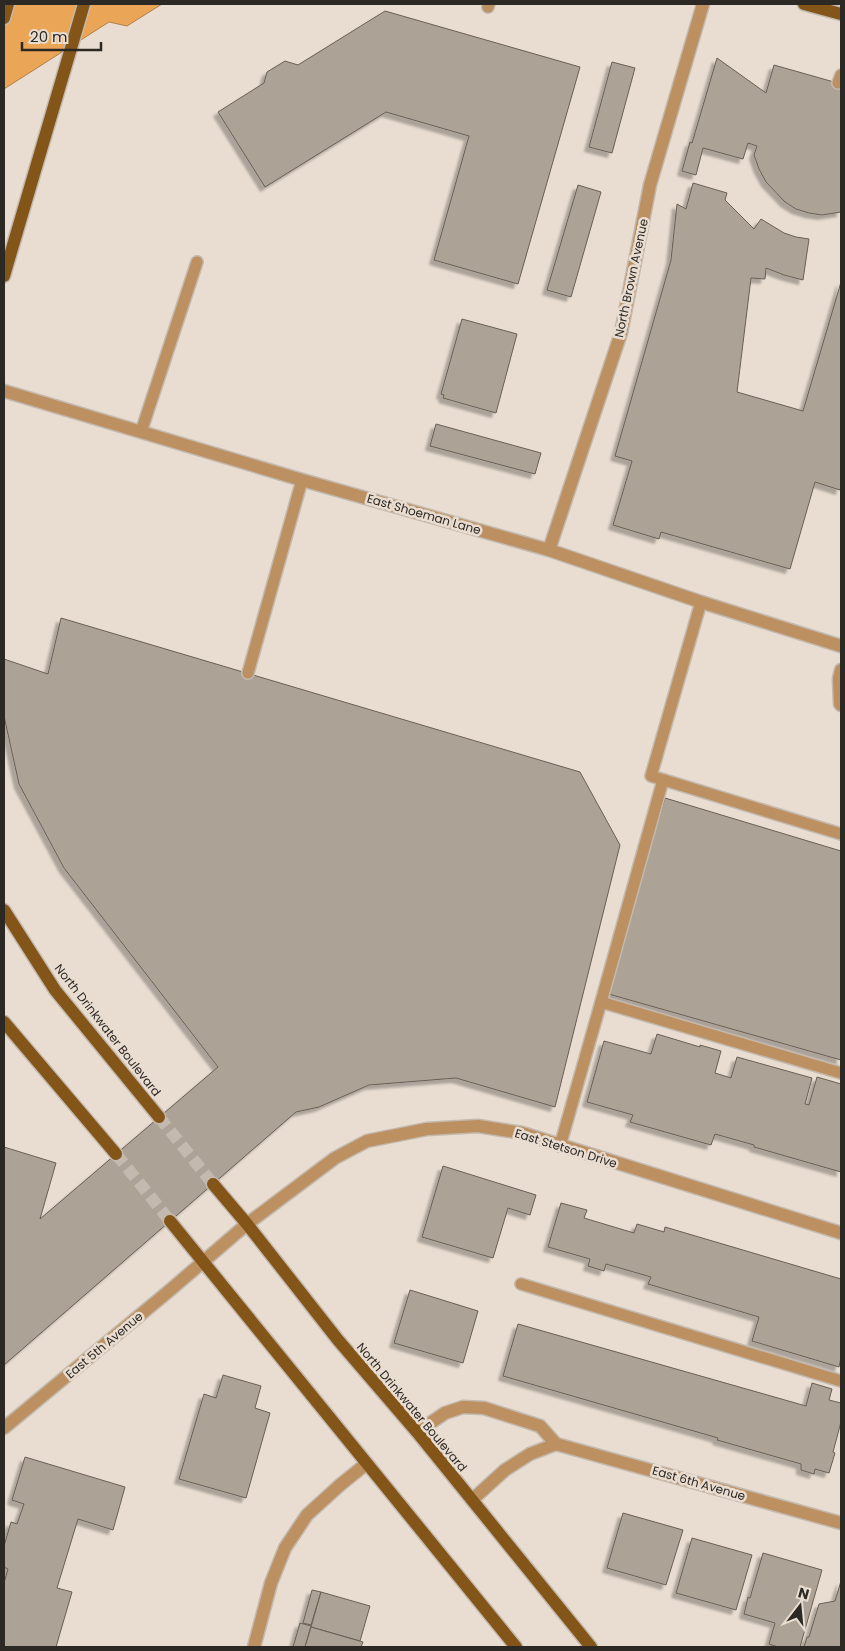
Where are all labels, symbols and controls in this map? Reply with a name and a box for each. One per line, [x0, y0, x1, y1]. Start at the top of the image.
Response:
scale bar [22, 20, 101, 52]
text: 20 m [30, 26, 68, 47]
street label: North Brown Avenue [610, 217, 652, 339]
street label: East Shoeman Lane [365, 490, 483, 538]
street label: North Drinkwater Boulevard [51, 960, 165, 1100]
street label: East Stetson Drive [513, 1124, 619, 1172]
street label: East 5th Avenue [62, 1308, 146, 1382]
street label: North Drinkwater Boulevard [353, 1339, 471, 1475]
street label: East 6th Avenue [650, 1462, 748, 1504]
north arrow [775, 1581, 825, 1631]
text: N [796, 1582, 811, 1605]

